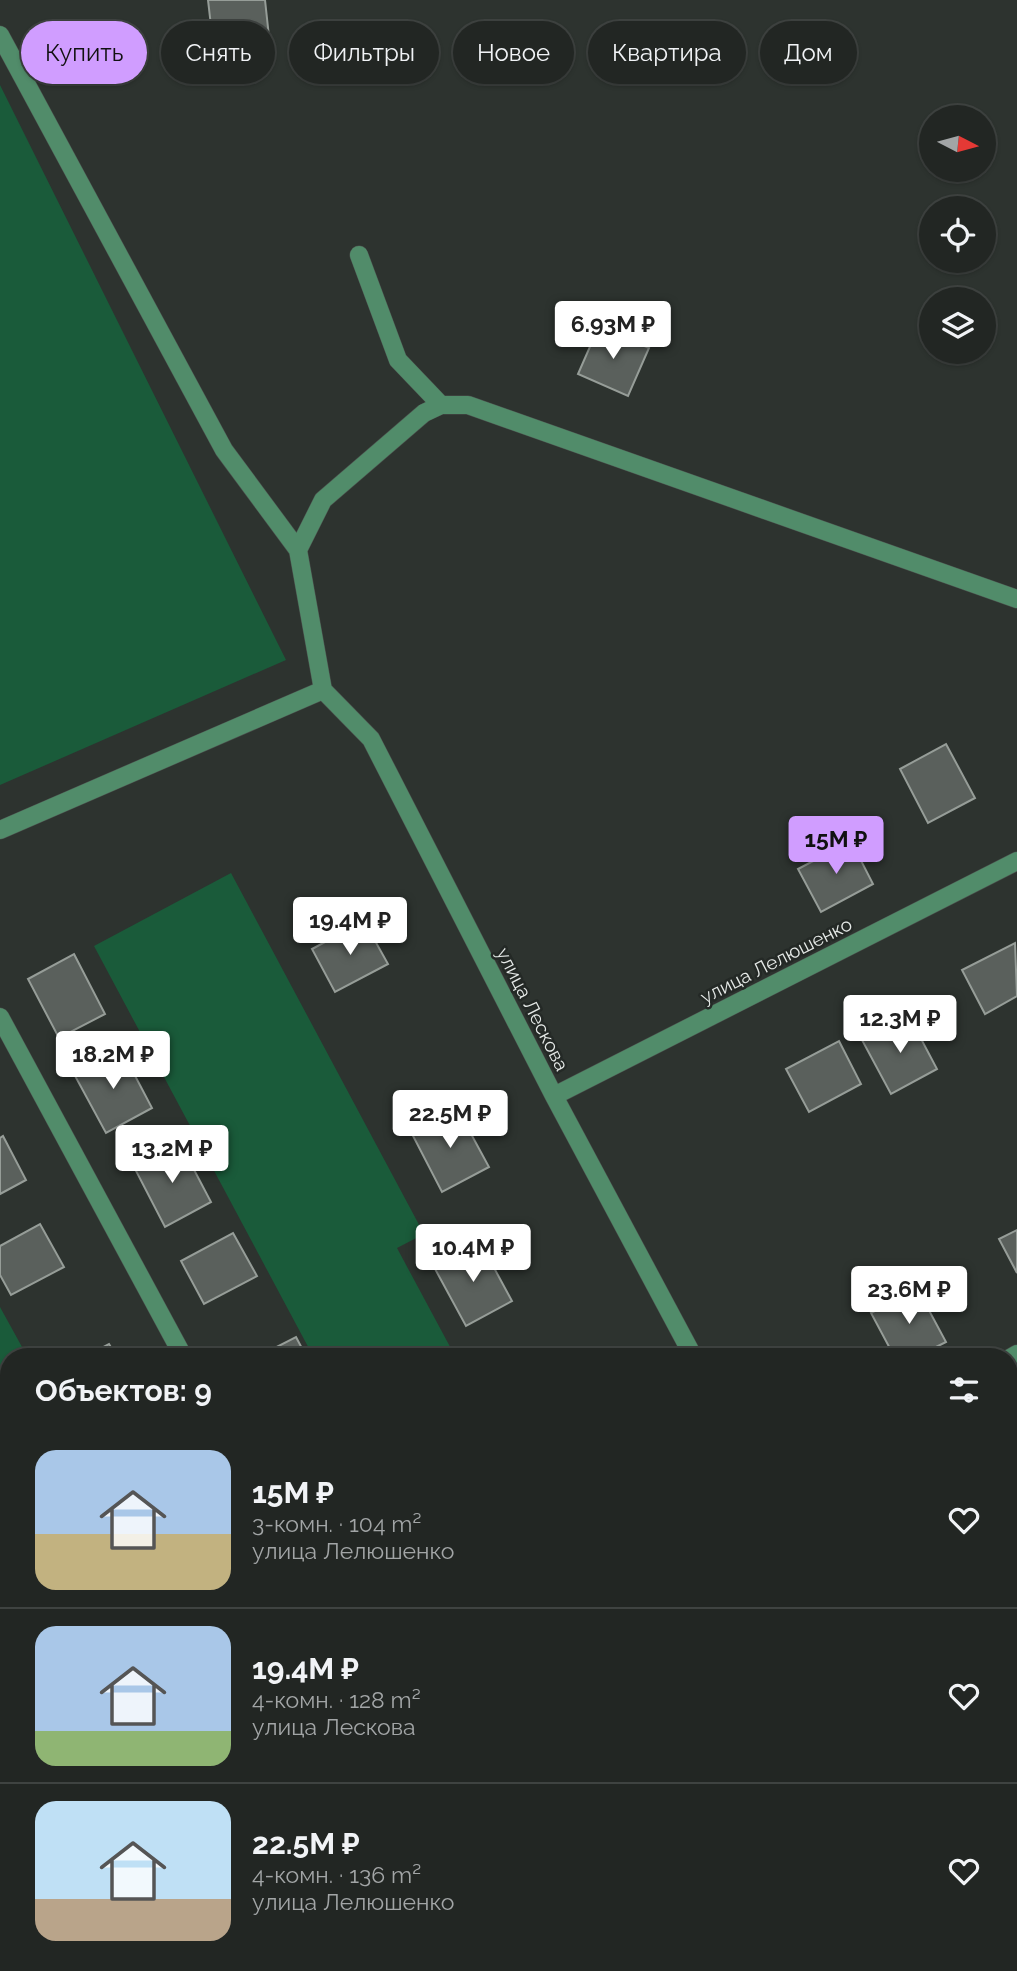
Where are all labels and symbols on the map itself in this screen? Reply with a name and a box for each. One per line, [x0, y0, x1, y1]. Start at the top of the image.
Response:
north arrow [919, 105, 996, 182]
pin: 6.93M ₽ [548, 302, 678, 361]
pin: 15M ₽ [787, 816, 885, 876]
pin: 19.4M ₽ [285, 898, 415, 957]
street label: улица Лелюшенко [697, 912, 855, 1008]
street label: улица Лескова [493, 944, 573, 1074]
pin: 12.3M ₽ [835, 996, 965, 1055]
pin: 18.2M ₽ [48, 1032, 178, 1091]
pin: 22.5M ₽ [385, 1090, 515, 1150]
pin: 13.2M ₽ [107, 1126, 237, 1185]
pin: 10.4M ₽ [408, 1224, 538, 1284]
pin: 23.6M ₽ [844, 1266, 974, 1326]

